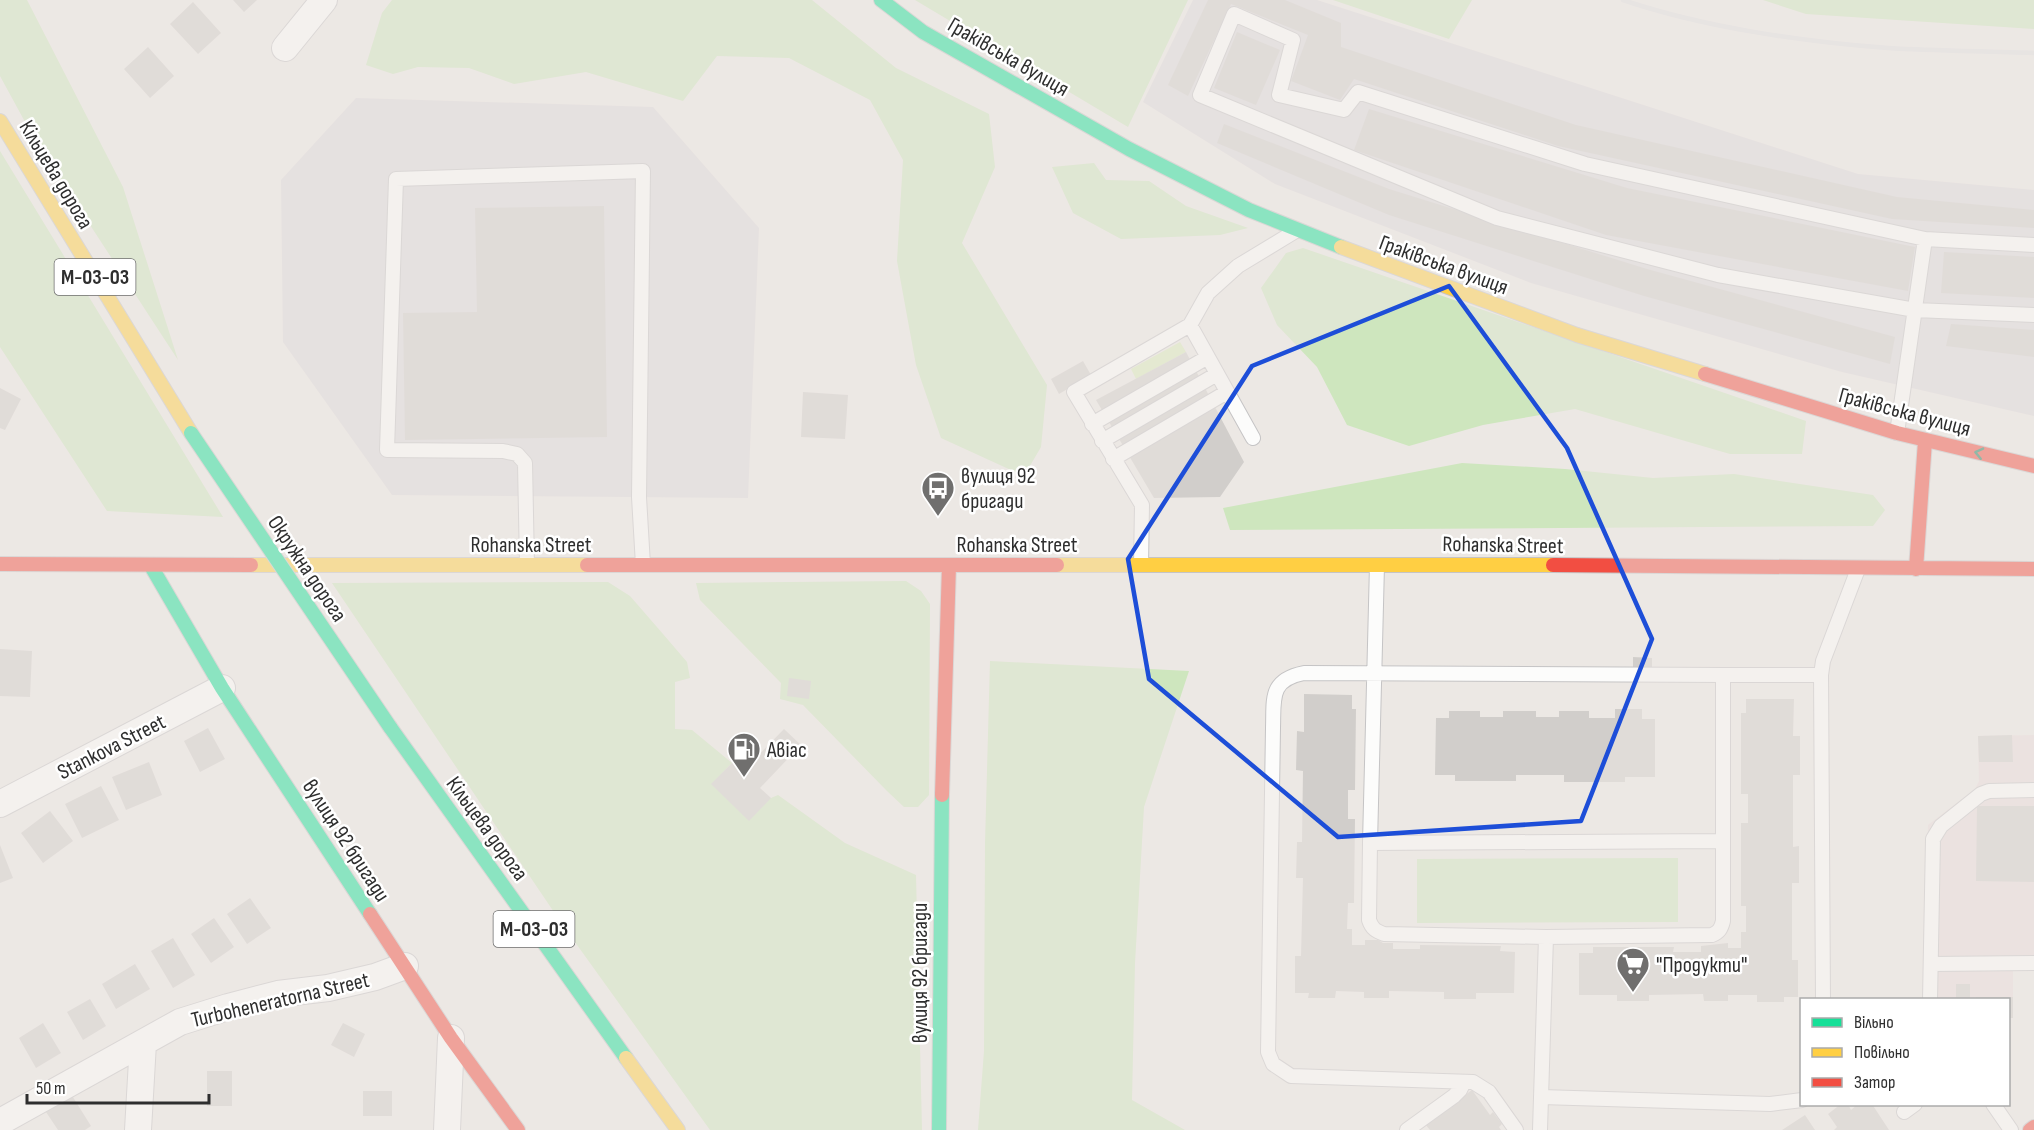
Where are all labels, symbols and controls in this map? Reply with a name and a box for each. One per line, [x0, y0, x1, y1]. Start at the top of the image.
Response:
street label: Граківська вулиця [943, 12, 1074, 103]
street label: Кільцева дорога [13, 115, 99, 234]
street label: Граківська вулиця [1375, 230, 1512, 301]
road number: М-03-03 [54, 259, 136, 295]
street label: Граківська вулиця [1836, 382, 1974, 443]
one-way arrow [1975, 448, 1985, 461]
place label: вулиця 92 бригади [961, 463, 1036, 515]
bus stop icon: вулиця 92 бригади [920, 470, 956, 517]
street label: Окружна дорога [261, 510, 352, 627]
street label: Rohanska Street [1442, 531, 1564, 560]
street label: Rohanska Street [470, 532, 592, 559]
street label: Rohanska Street [956, 532, 1078, 559]
street label: Stankova Street [53, 709, 170, 786]
fuel station icon: Авіас [726, 731, 762, 778]
place label: Авіас [766, 737, 807, 764]
street label: Кільцева дорога [440, 771, 534, 886]
street label: вулиця 92 бригади [296, 775, 395, 907]
street label: вулиця 92 бригади [907, 903, 934, 1043]
road number: М-03-03 [494, 911, 574, 947]
supermarket icon: "Продукти" [1615, 946, 1651, 993]
place label: "Продукти" [1656, 952, 1747, 979]
street label: Turboheneratorna Street [189, 967, 372, 1034]
legend [1800, 998, 2010, 1106]
text: Вільно [1854, 1012, 1894, 1033]
text: Повільно [1854, 1042, 1910, 1063]
scale bar [27, 1067, 208, 1105]
text: Затор [1854, 1072, 1895, 1093]
text: 50 m [36, 1078, 66, 1099]

